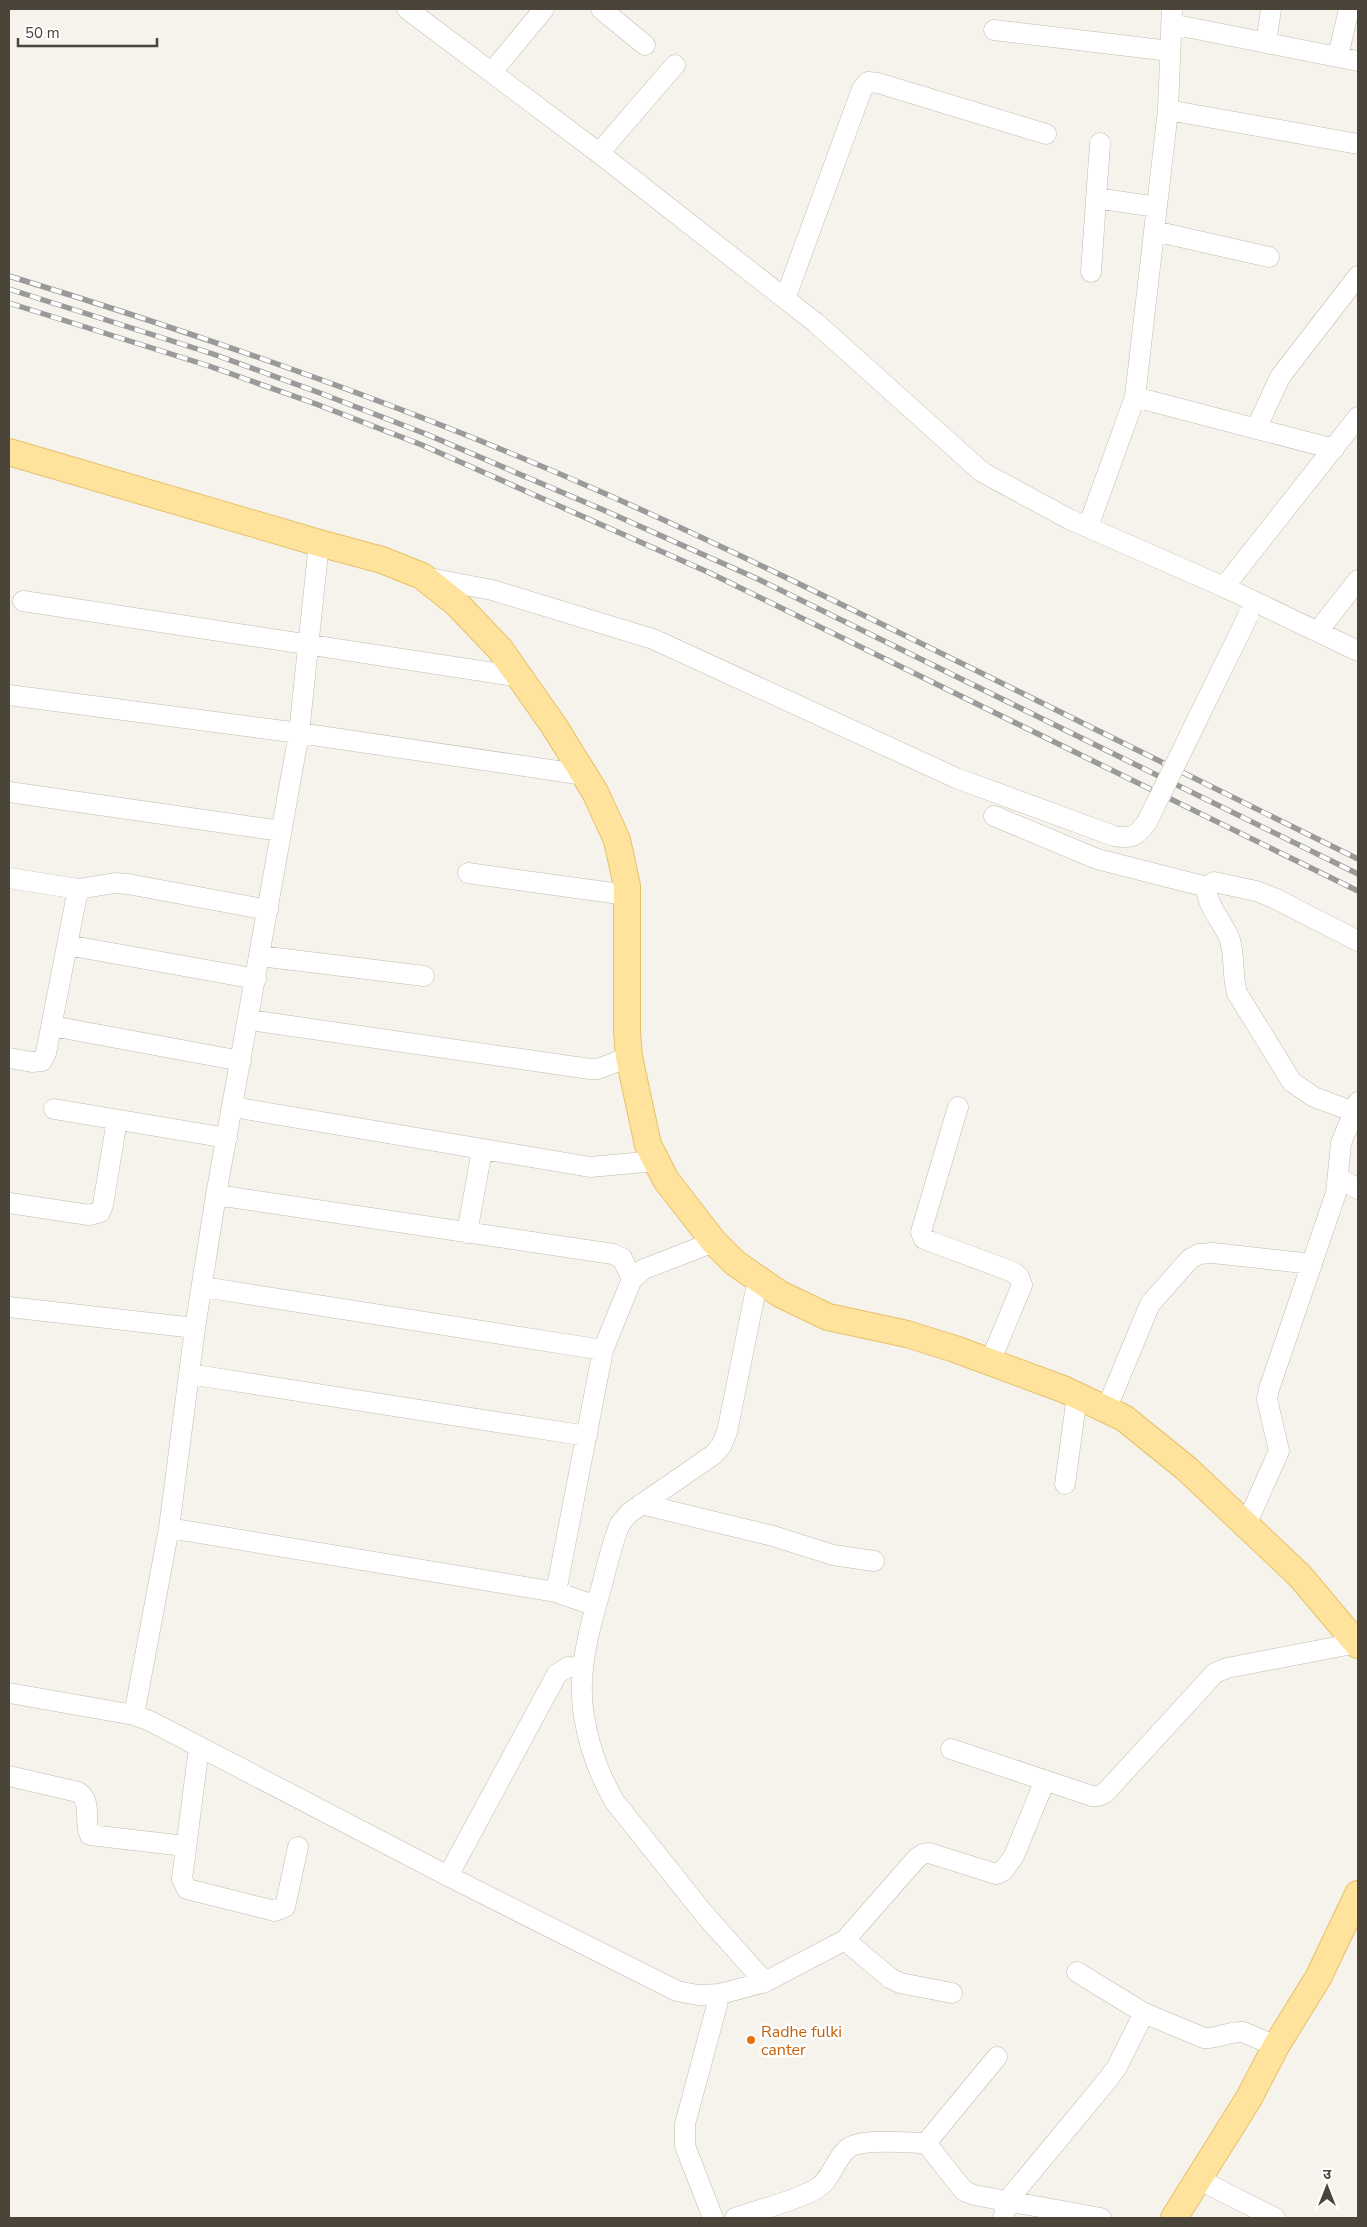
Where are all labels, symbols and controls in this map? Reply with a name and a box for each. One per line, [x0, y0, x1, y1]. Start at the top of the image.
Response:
scale bar [18, 15, 156, 47]
text: 50 m [25, 23, 60, 43]
place label: Radhe fulki canter [761, 2021, 842, 2061]
marker: Radhe fulki canter [745, 2034, 757, 2046]
north arrow [1302, 2162, 1352, 2212]
text: उ [1323, 2165, 1332, 2184]

